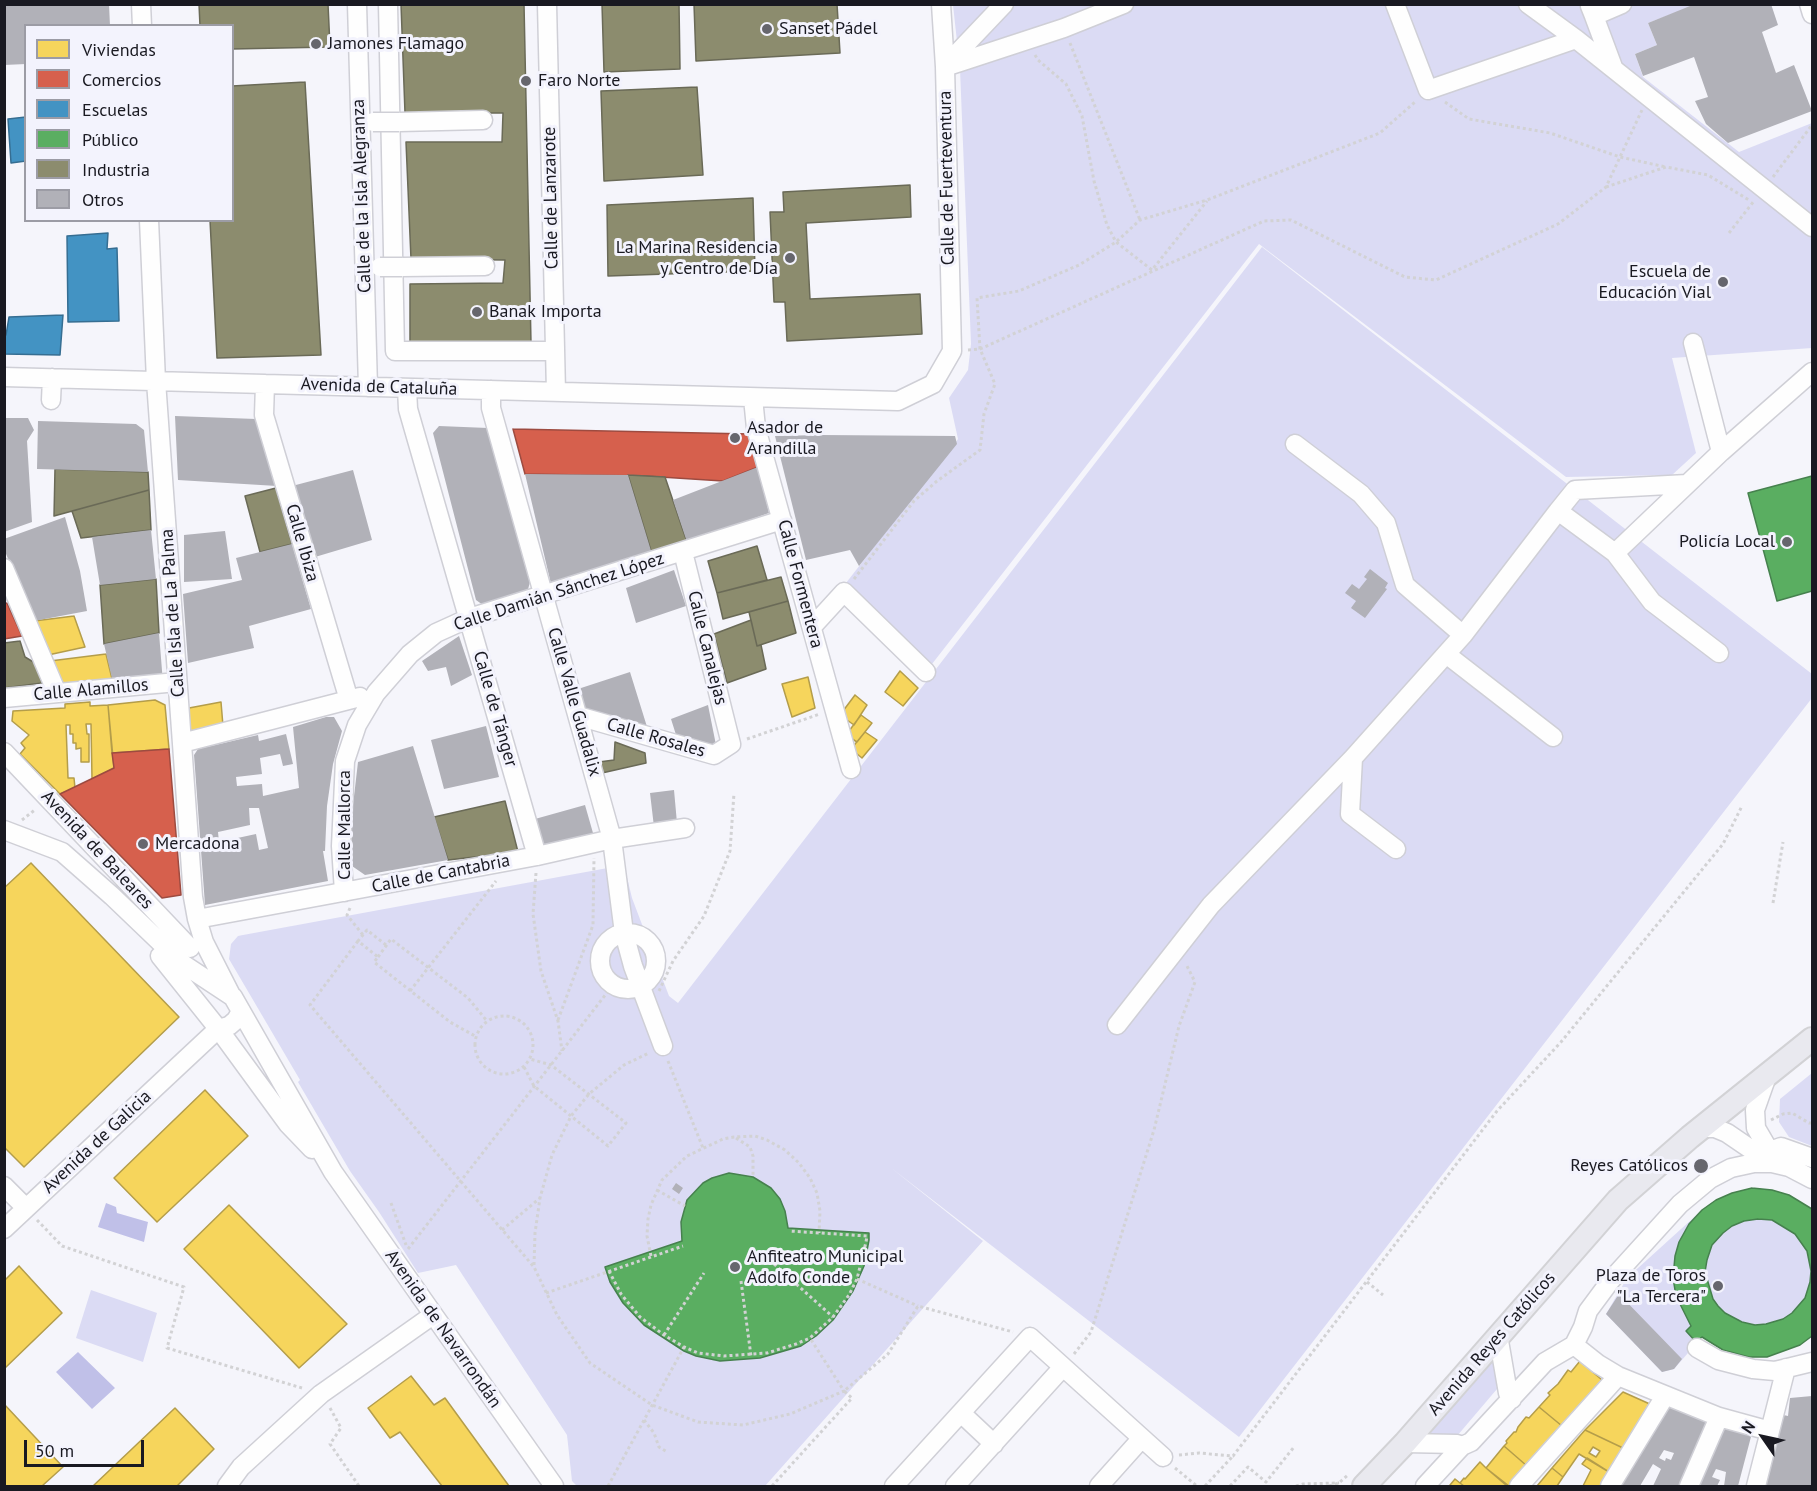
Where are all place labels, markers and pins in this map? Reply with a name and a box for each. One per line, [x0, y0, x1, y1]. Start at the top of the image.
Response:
place label: Sanset Pádel [779, 18, 877, 40]
marker: Sanset Pádel [760, 22, 774, 36]
place label: Jamones Flamago [328, 33, 464, 55]
marker: Jamones Flamago [309, 37, 323, 51]
place label: Faro Norte [538, 70, 620, 92]
marker: Faro Norte [519, 74, 533, 88]
place label: La Marina Residencia y Centro de Día [616, 237, 778, 280]
marker: La Marina Residencia y Centro de Día [783, 251, 797, 265]
place label: Escuela de Educación Vial [1598, 261, 1711, 304]
marker: Escuela de Educación Vial [1716, 275, 1730, 289]
place label: Banak Importa [489, 301, 602, 323]
marker: Banak Importa [470, 305, 484, 319]
place label: Asador de Arandilla [747, 417, 823, 460]
marker: Asador de Arandilla [728, 431, 742, 445]
place label: Policía Local [1679, 531, 1775, 553]
marker: Policía Local [1780, 535, 1794, 549]
place label: Mercadona [155, 833, 240, 855]
marker: Mercadona [136, 837, 150, 851]
place label: Reyes Católicos [1570, 1155, 1688, 1177]
marker: Reyes Católicos [1692, 1157, 1710, 1175]
place label: Anfiteatro Municipal Adolfo Conde [747, 1246, 903, 1288]
marker: Anfiteatro Municipal Adolfo Conde [728, 1260, 742, 1274]
place label: Plaza de Toros "La Tercera" [1596, 1265, 1706, 1308]
marker: Plaza de Toros "La Tercera" [1711, 1279, 1725, 1293]

